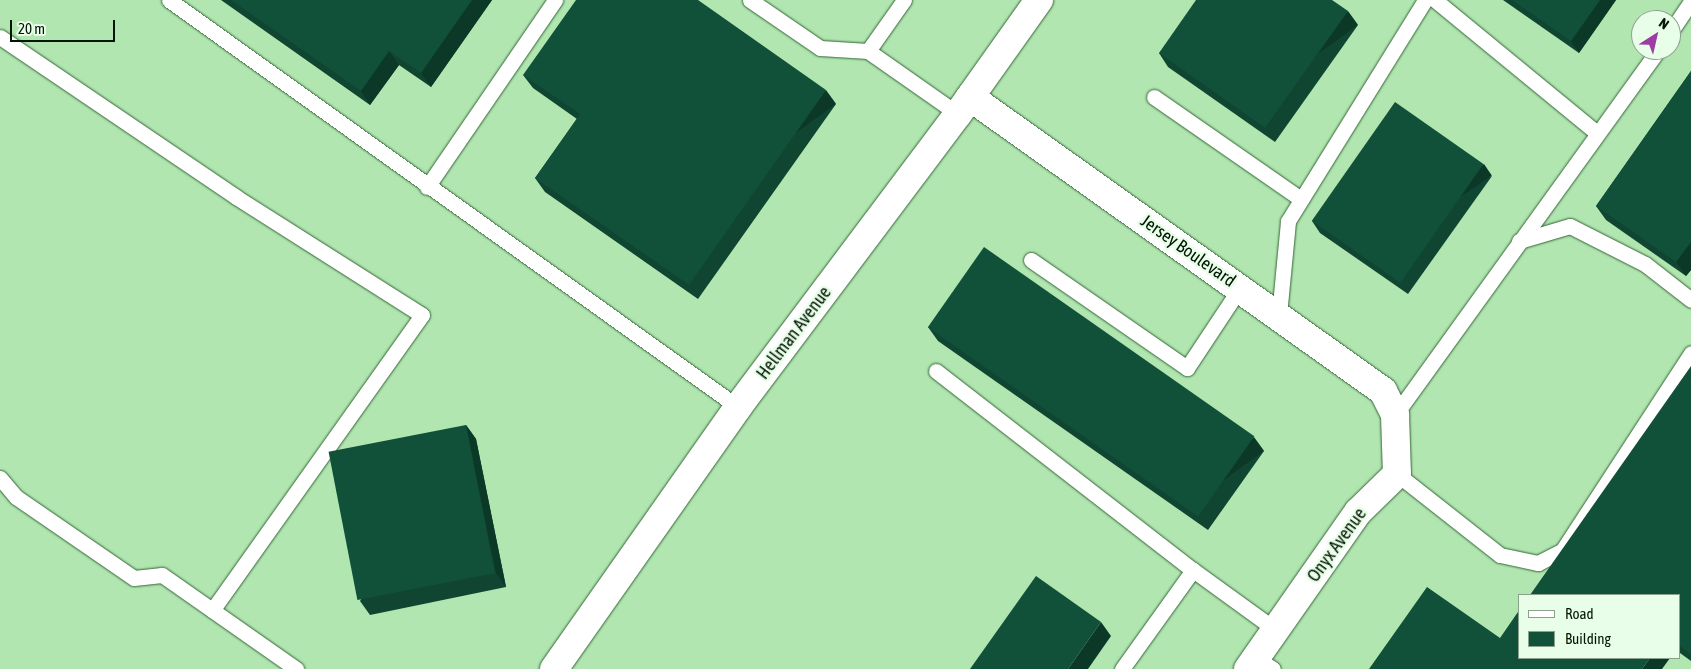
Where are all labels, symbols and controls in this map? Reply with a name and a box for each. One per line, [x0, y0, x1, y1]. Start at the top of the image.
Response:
scale bar [12, 10, 118, 42]
north arrow [1631, 10, 1681, 60]
text: N [1656, 15, 1672, 32]
text: 20 m [18, 20, 45, 37]
street label: Jersey Boulevard [1136, 210, 1240, 292]
street label: Hellman Avenue [752, 282, 836, 384]
street label: Onyx Avenue [1303, 504, 1371, 586]
legend [1518, 594, 1681, 659]
text: Road [1565, 605, 1594, 622]
text: Building [1565, 630, 1611, 647]

